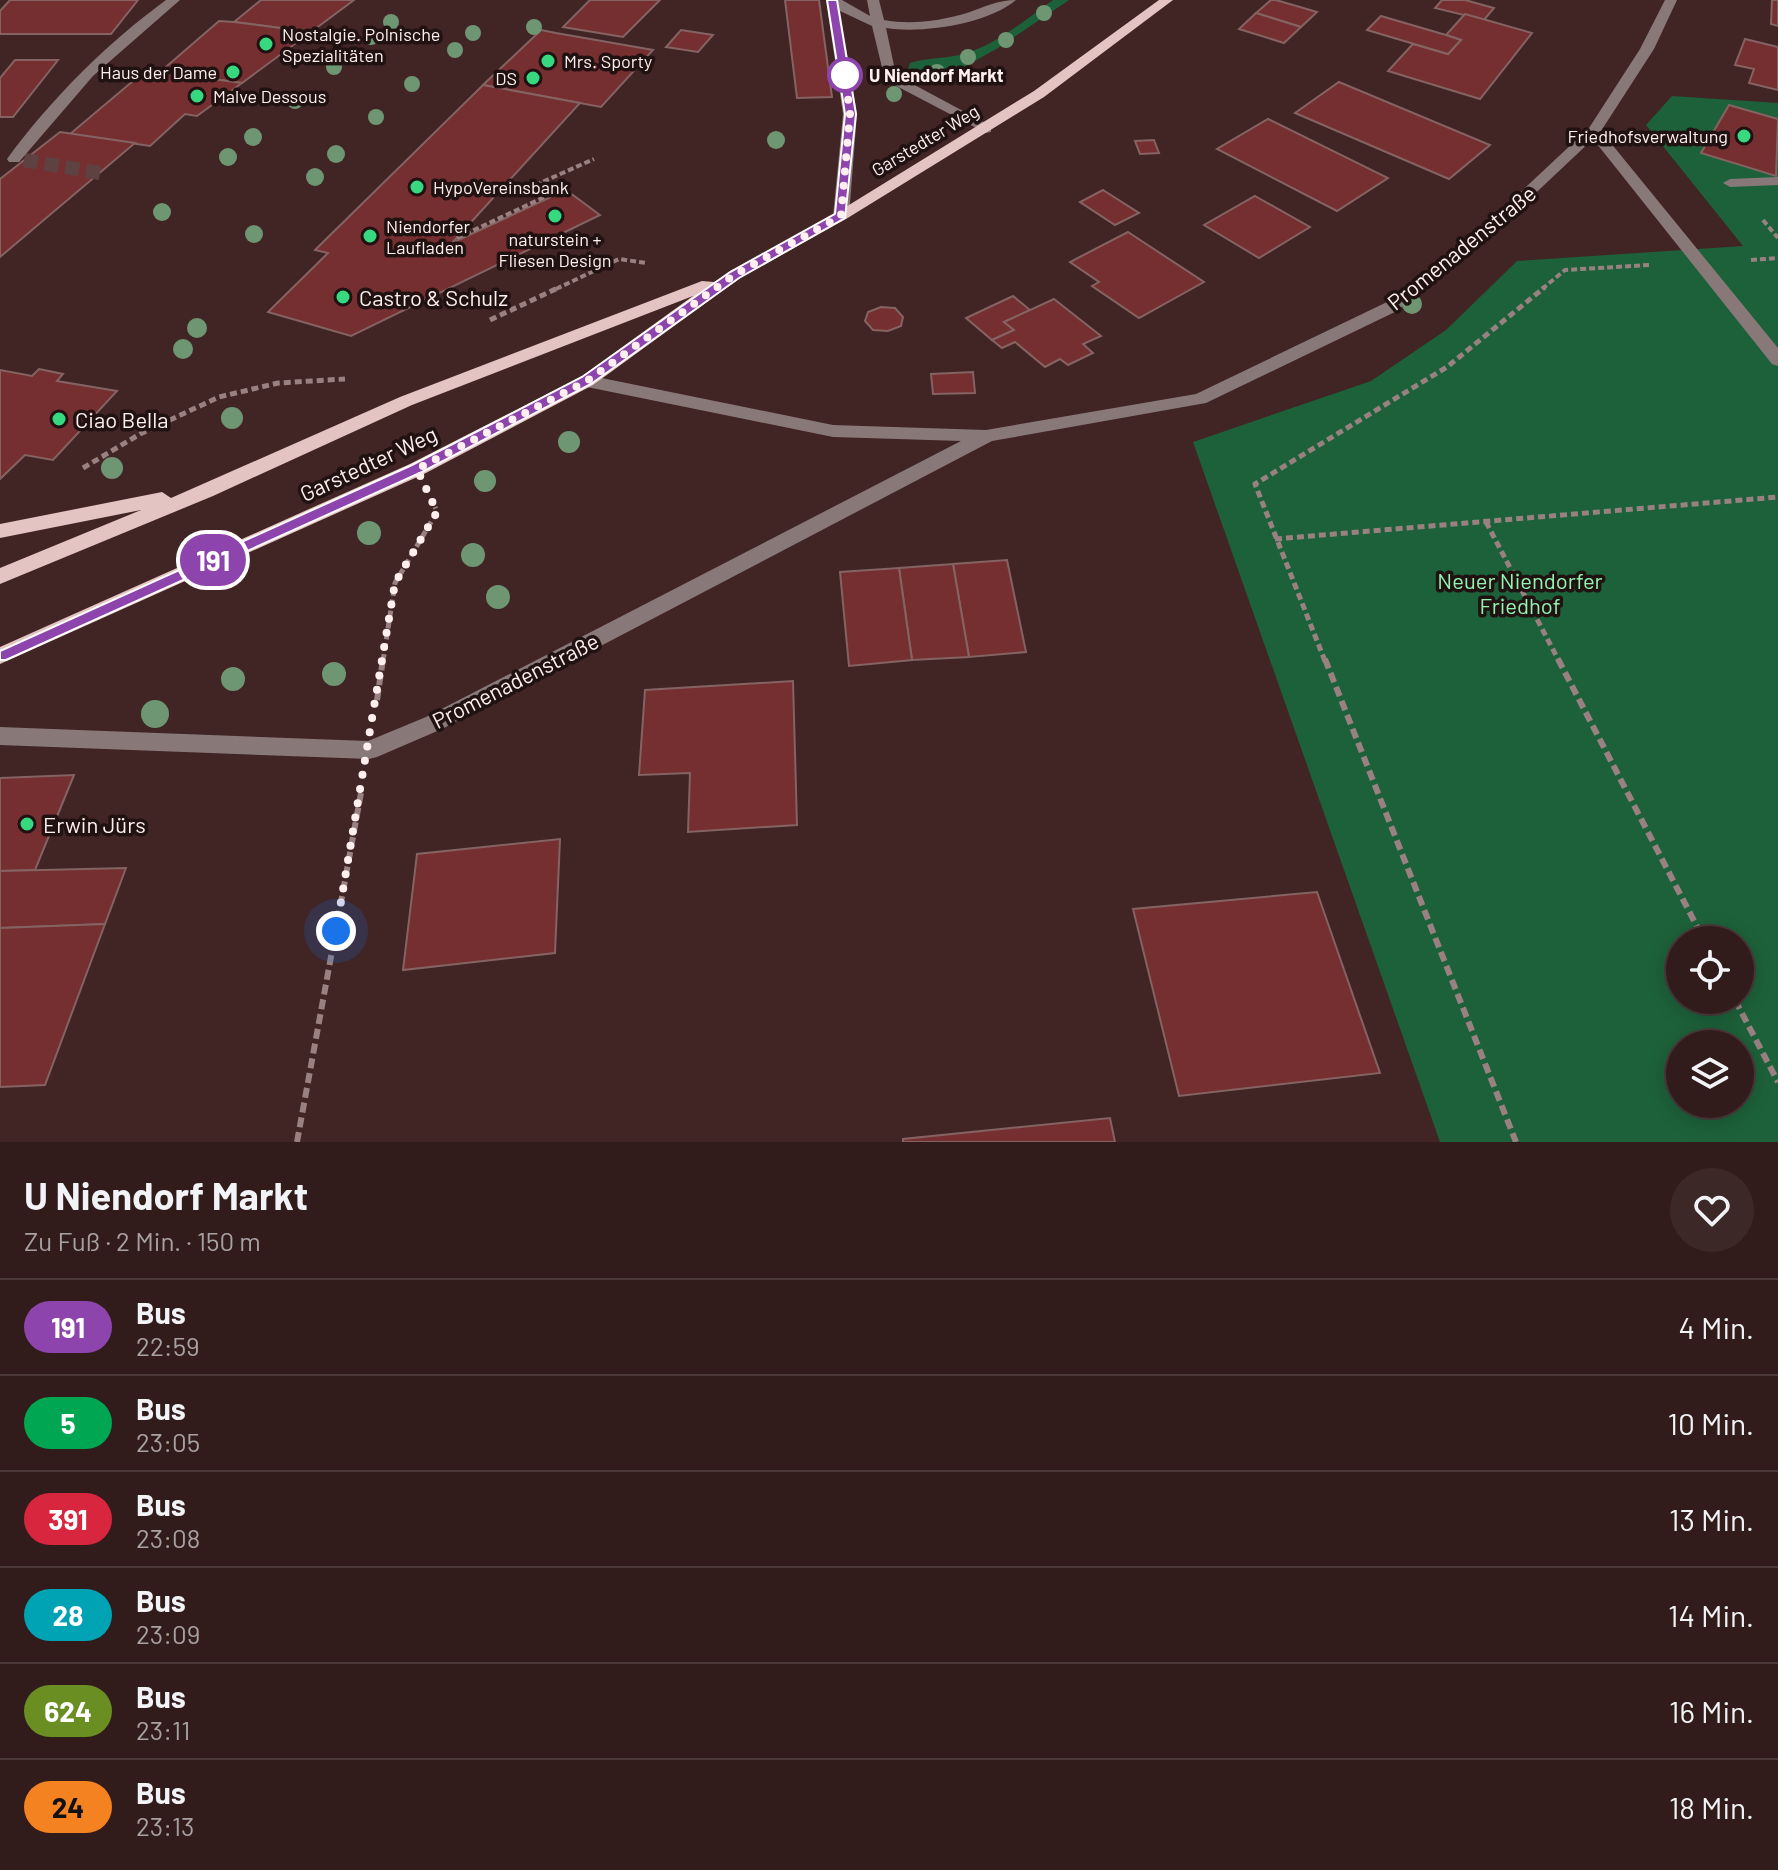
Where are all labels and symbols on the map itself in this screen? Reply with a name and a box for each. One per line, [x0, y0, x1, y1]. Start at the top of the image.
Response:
place label: Nostalgie. Polnische Spezialitäten [282, 23, 440, 66]
marker: Nostalgie. Polnische Spezialitäten [257, 35, 275, 53]
place label: Mrs. Sporty [564, 50, 652, 72]
marker: Mrs. Sporty [539, 52, 557, 70]
marker: U Niendorf Markt [828, 58, 862, 92]
place label: Haus der Dame [100, 61, 217, 83]
marker: Haus der Dame [224, 63, 242, 81]
place label: U Niendorf Markt [869, 64, 1004, 86]
place label: DS [495, 67, 517, 89]
marker: DS [524, 69, 542, 87]
place label: Malve Dessous [213, 85, 326, 107]
marker: Malve Dessous [188, 87, 206, 105]
street label: Garstedter Weg [867, 99, 983, 181]
place label: Friedhofsverwaltung [1567, 125, 1728, 147]
marker: Friedhofsverwaltung [1735, 127, 1753, 145]
place label: HypoVereinsbank [433, 176, 569, 198]
marker: HypoVereinsbank [408, 178, 426, 196]
street label: Promenadenstraße [1382, 179, 1540, 315]
marker: naturstein + Fliesen Design [546, 207, 564, 225]
place label: Niendorfer Laufladen [386, 215, 471, 258]
marker: Niendorfer Laufladen [361, 227, 379, 245]
place label: naturstein + Fliesen Design [498, 228, 612, 271]
place label: Castro & Schulz [359, 284, 508, 310]
marker: Castro & Schulz [334, 288, 352, 306]
place label: Ciao Bella [75, 406, 168, 432]
marker: Ciao Bella [50, 410, 68, 428]
street label: Garstedter Weg [295, 420, 441, 506]
line badge: 191 [167, 534, 259, 586]
park label: Neuer Niendorfer Friedhof [1437, 567, 1603, 618]
street label: Promenadenstraße [428, 627, 602, 733]
place label: Erwin Jürs [43, 811, 146, 837]
marker: Erwin Jürs [18, 815, 36, 833]
your location [316, 911, 356, 951]

